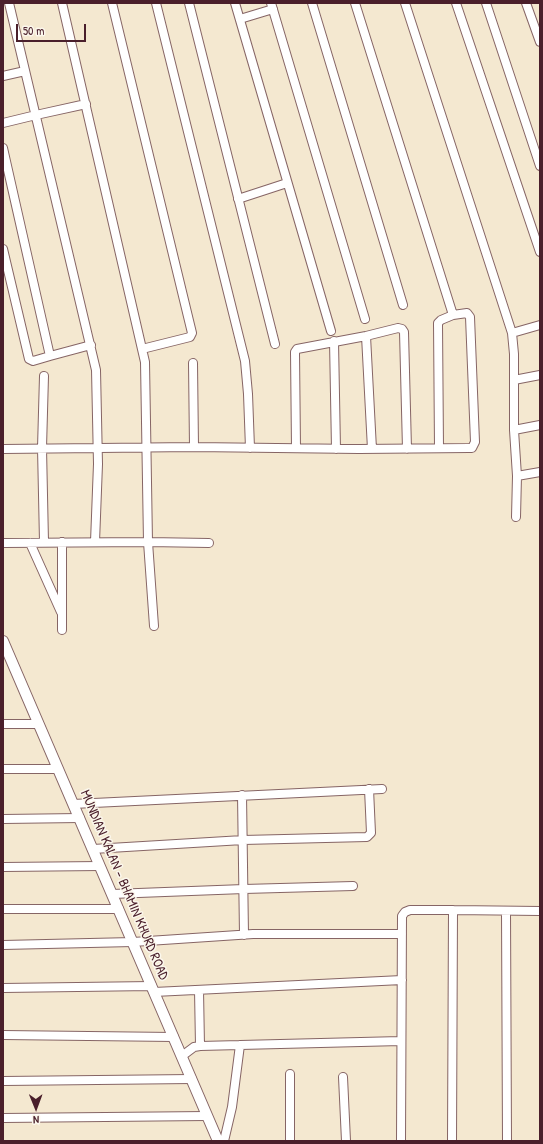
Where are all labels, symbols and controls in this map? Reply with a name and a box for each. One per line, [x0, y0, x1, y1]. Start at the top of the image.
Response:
scale bar [18, 16, 88, 42]
text: 50 m [23, 22, 44, 39]
street label: MUNDIAN KALAN - BHAMIN KHURD ROAD [76, 787, 172, 983]
north arrow [16, 1088, 56, 1128]
text: N [33, 1113, 39, 1127]

